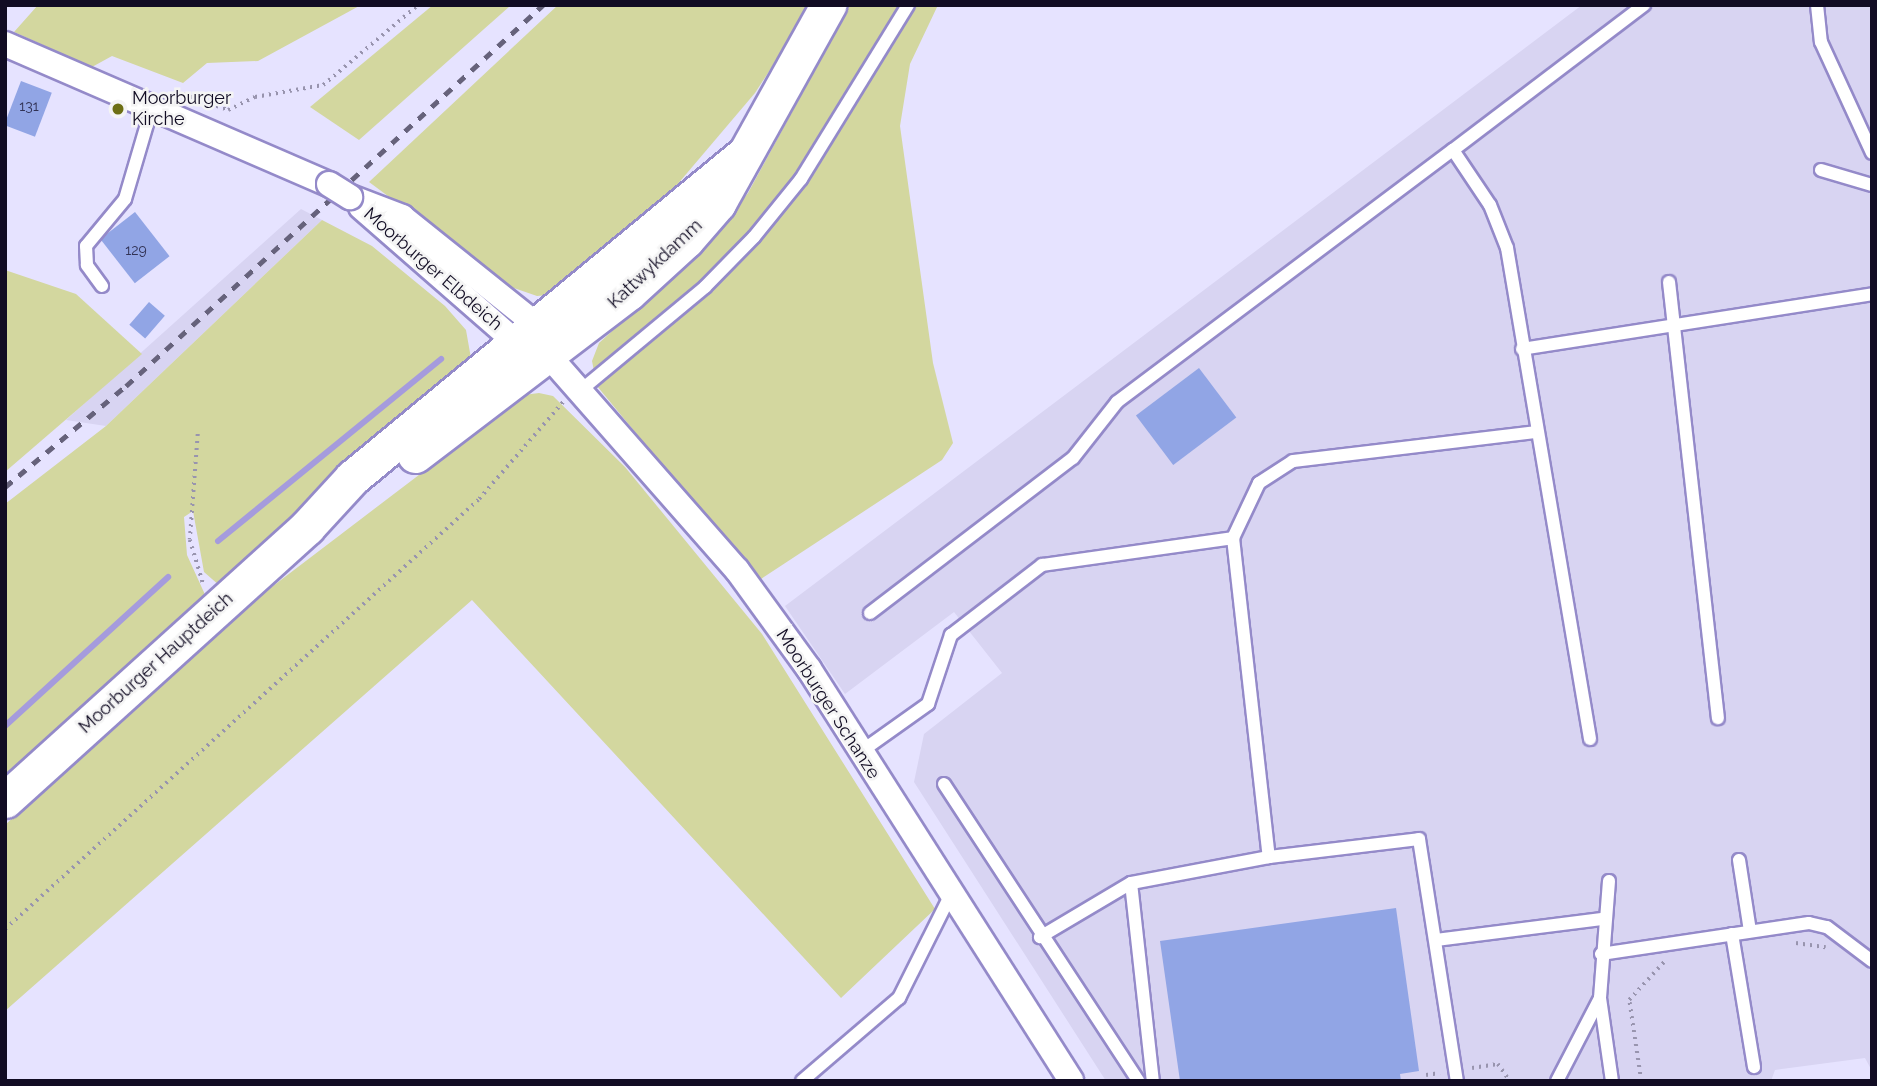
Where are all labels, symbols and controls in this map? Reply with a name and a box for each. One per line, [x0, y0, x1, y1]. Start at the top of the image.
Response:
place label: Moorburger Kirche [132, 88, 231, 130]
house number: 131 [19, 98, 39, 114]
marker: Moorburger Kirche [110, 101, 126, 117]
street label: Moorburger Elbdeich [359, 203, 507, 335]
street label: Kattwykdamm [603, 215, 707, 313]
house number: 129 [125, 242, 147, 258]
street label: Moorburger Hauptdeich [74, 588, 238, 738]
street label: Moorburger Schanze [771, 625, 885, 783]

